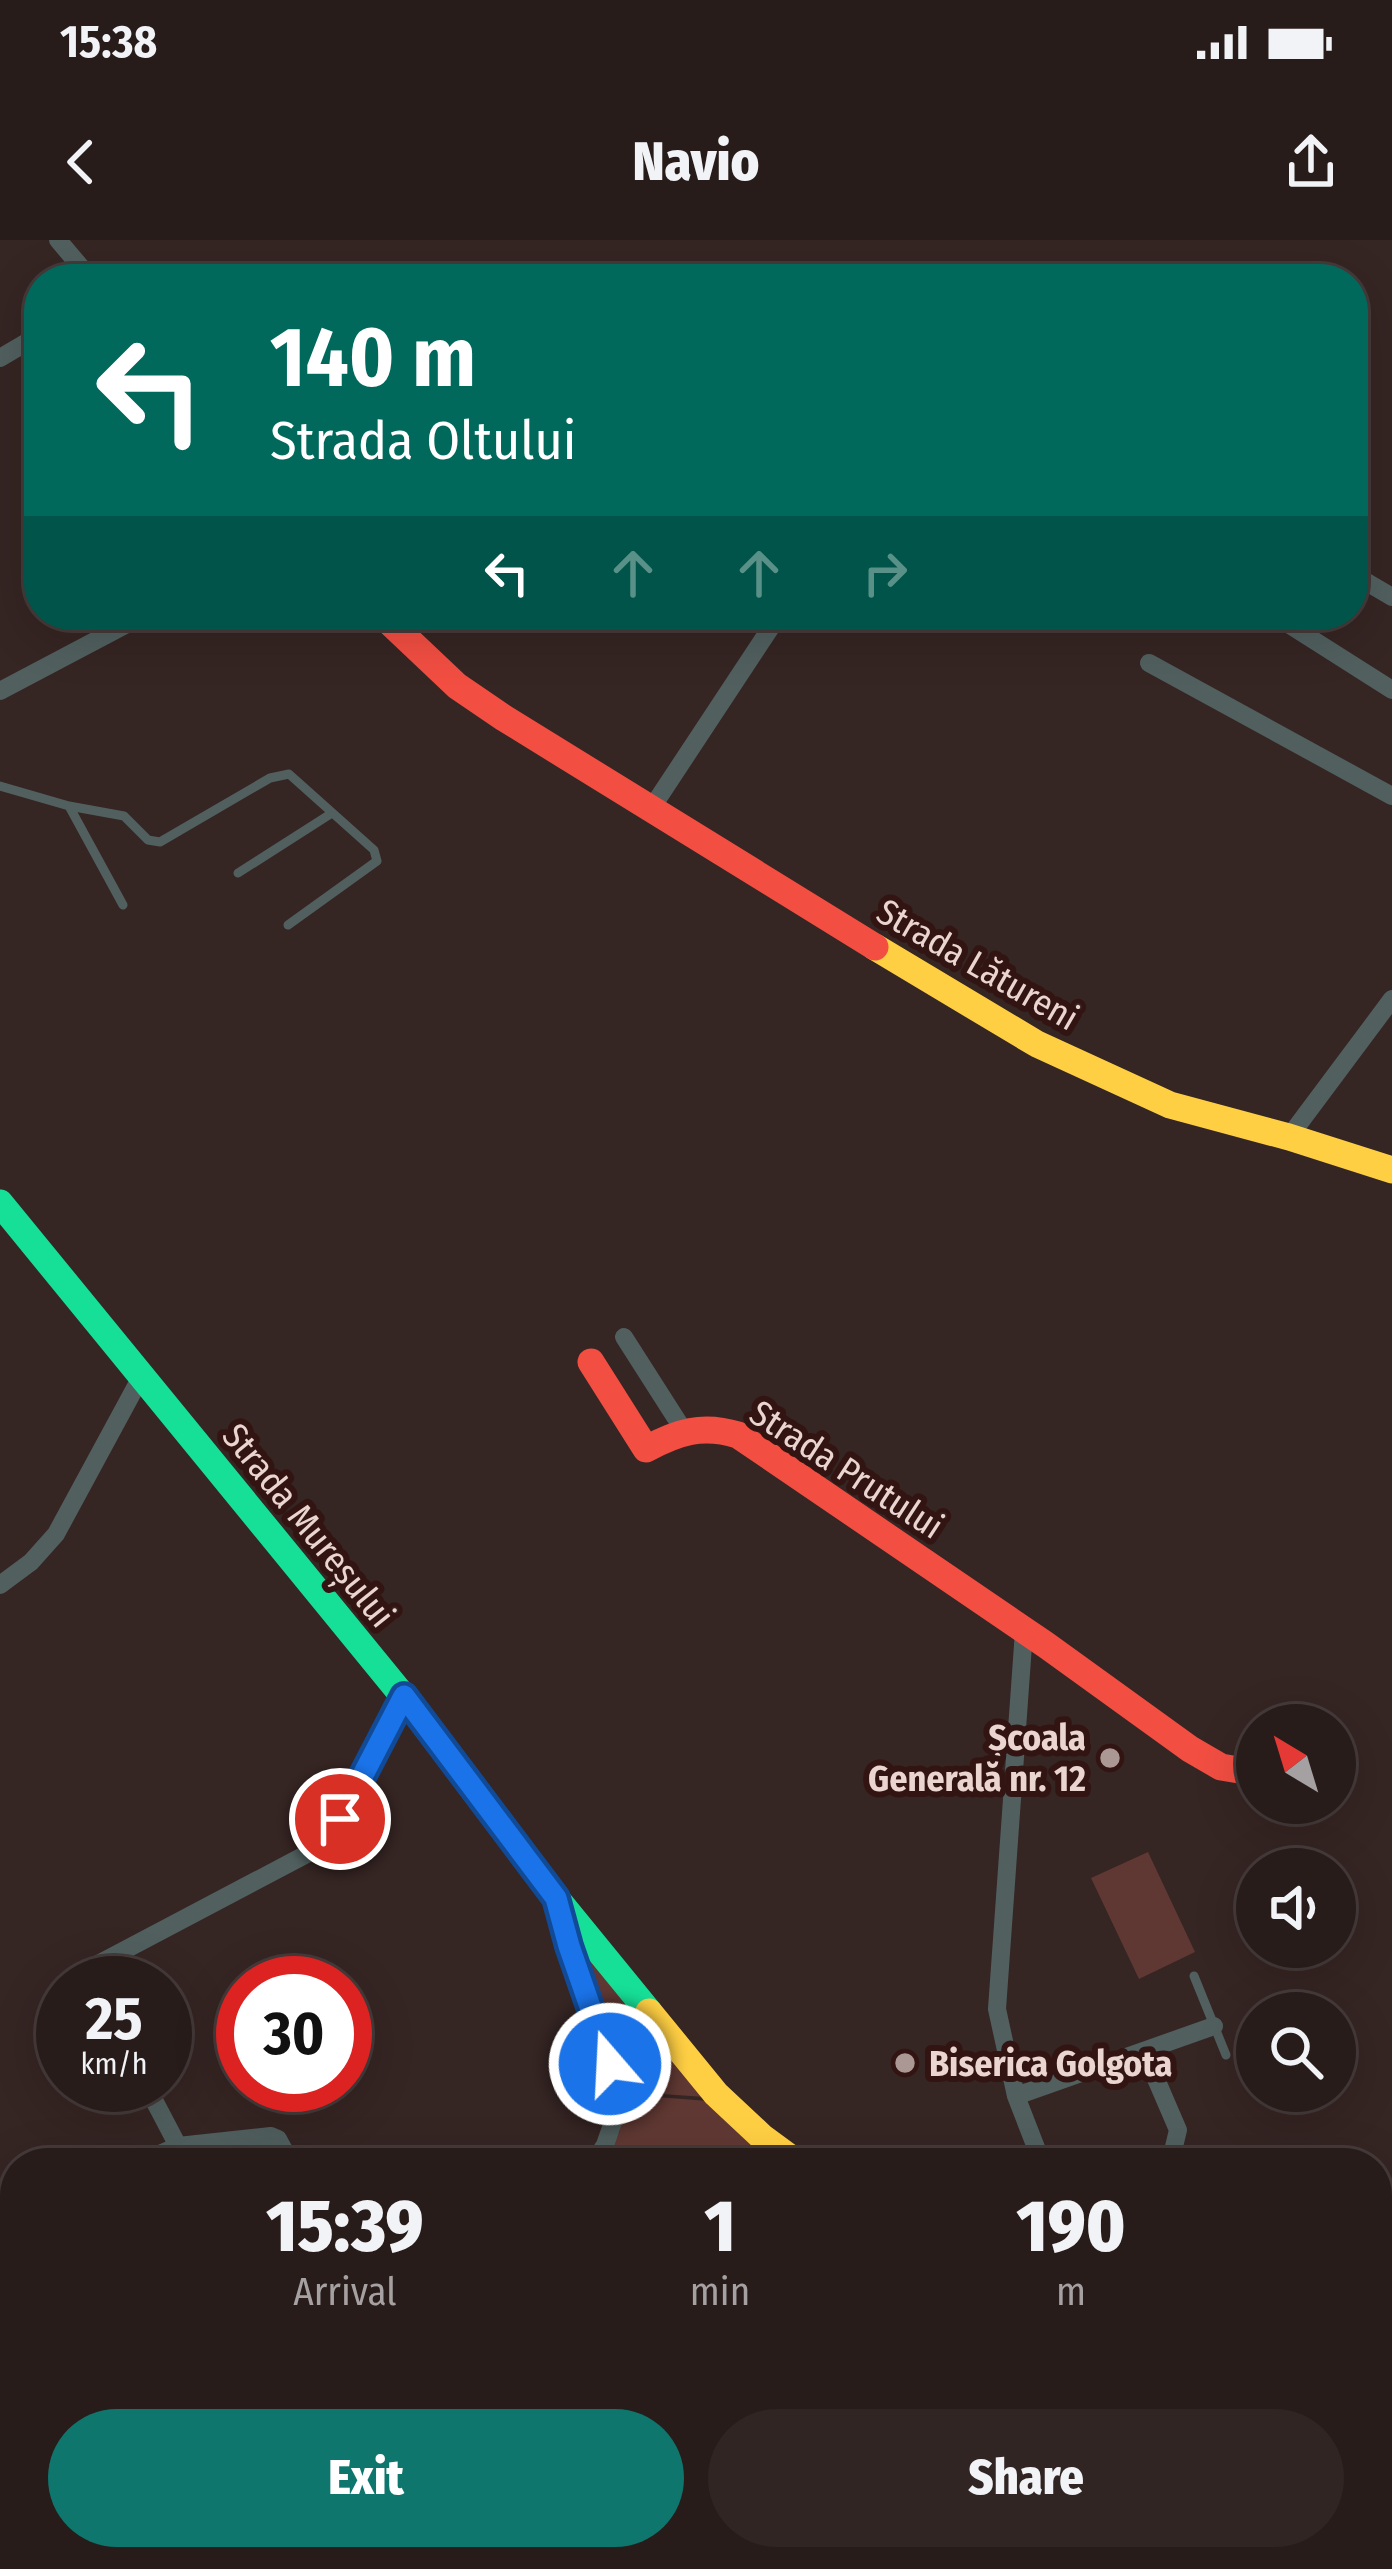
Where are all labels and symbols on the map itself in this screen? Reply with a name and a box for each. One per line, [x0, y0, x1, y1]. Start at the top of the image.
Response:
street label: Strada Lătureni [869, 889, 1086, 1040]
street label: Strada Prutului [742, 1391, 951, 1549]
street label: Strada Mureșului [213, 1415, 404, 1636]
north arrow [1236, 1704, 1356, 1824]
place label: Școala Generală nr. 12 [868, 1716, 1086, 1801]
marker: Școala Generală nr. 12 [1097, 1745, 1123, 1771]
pin [289, 1768, 391, 1870]
speed limit sign: 30 [216, 1956, 372, 2112]
position arrow [547, 2001, 673, 2127]
place label: Biserica Golgota [929, 2042, 1173, 2086]
marker: Biserica Golgota [892, 2050, 918, 2076]

